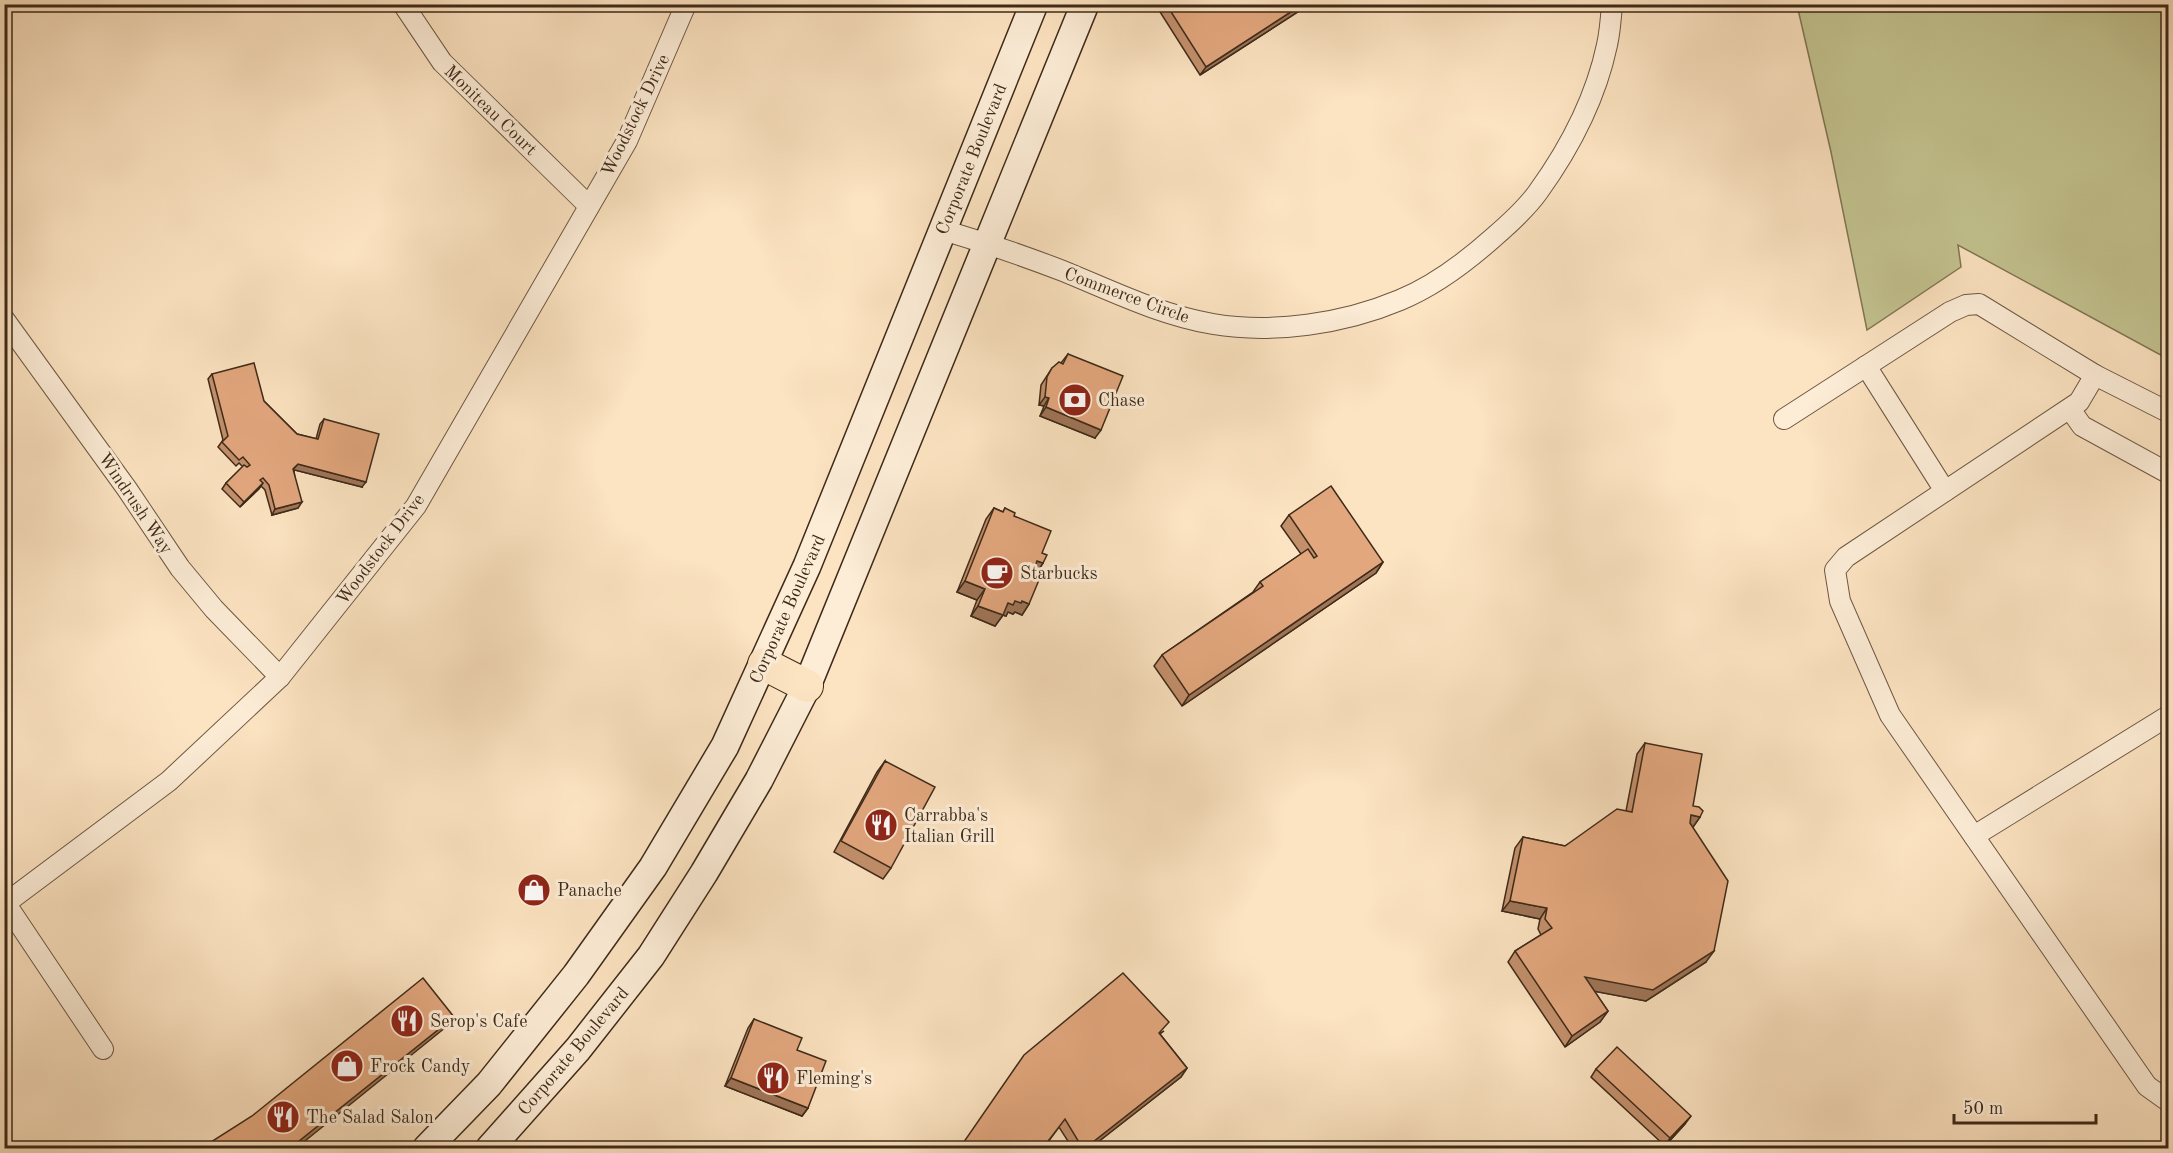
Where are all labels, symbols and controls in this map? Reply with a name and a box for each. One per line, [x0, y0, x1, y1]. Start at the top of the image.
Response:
street label: Woodstock Drive [599, 52, 673, 179]
street label: Moniteau Court [441, 62, 540, 159]
street label: Corporate Boulevard [933, 81, 1010, 238]
street label: Commerce Circle [1062, 265, 1192, 327]
bank icon: Chase [1057, 382, 1093, 418]
place label: Chase [1098, 392, 1145, 410]
street label: Windrush Way [95, 450, 176, 558]
street label: Woodstock Drive [334, 491, 428, 608]
street label: Corporate Boulevard [747, 532, 829, 687]
cafe icon: Starbucks [979, 555, 1015, 591]
place label: Starbucks [1020, 565, 1098, 583]
restaurant icon: Carrabba's Italian Grill [863, 807, 899, 843]
place label: Carrabba's Italian Grill [904, 807, 995, 846]
shop icon: Panache [516, 872, 552, 908]
place label: Panache [557, 882, 622, 900]
street label: Corporate Boulevard [515, 984, 632, 1119]
restaurant icon: Serop's Cafe [389, 1003, 425, 1039]
place label: Serop's Cafe [430, 1013, 527, 1031]
shop icon: Frock Candy [329, 1048, 365, 1084]
place label: Frock Candy [370, 1058, 471, 1076]
restaurant icon: Fleming's [755, 1060, 791, 1096]
place label: Fleming's [796, 1070, 872, 1088]
scale bar [1954, 1087, 2096, 1125]
restaurant icon: The Salad Salon [265, 1099, 301, 1135]
text: 50 m [1963, 1100, 2003, 1118]
place label: The Salad Salon [306, 1109, 434, 1127]

